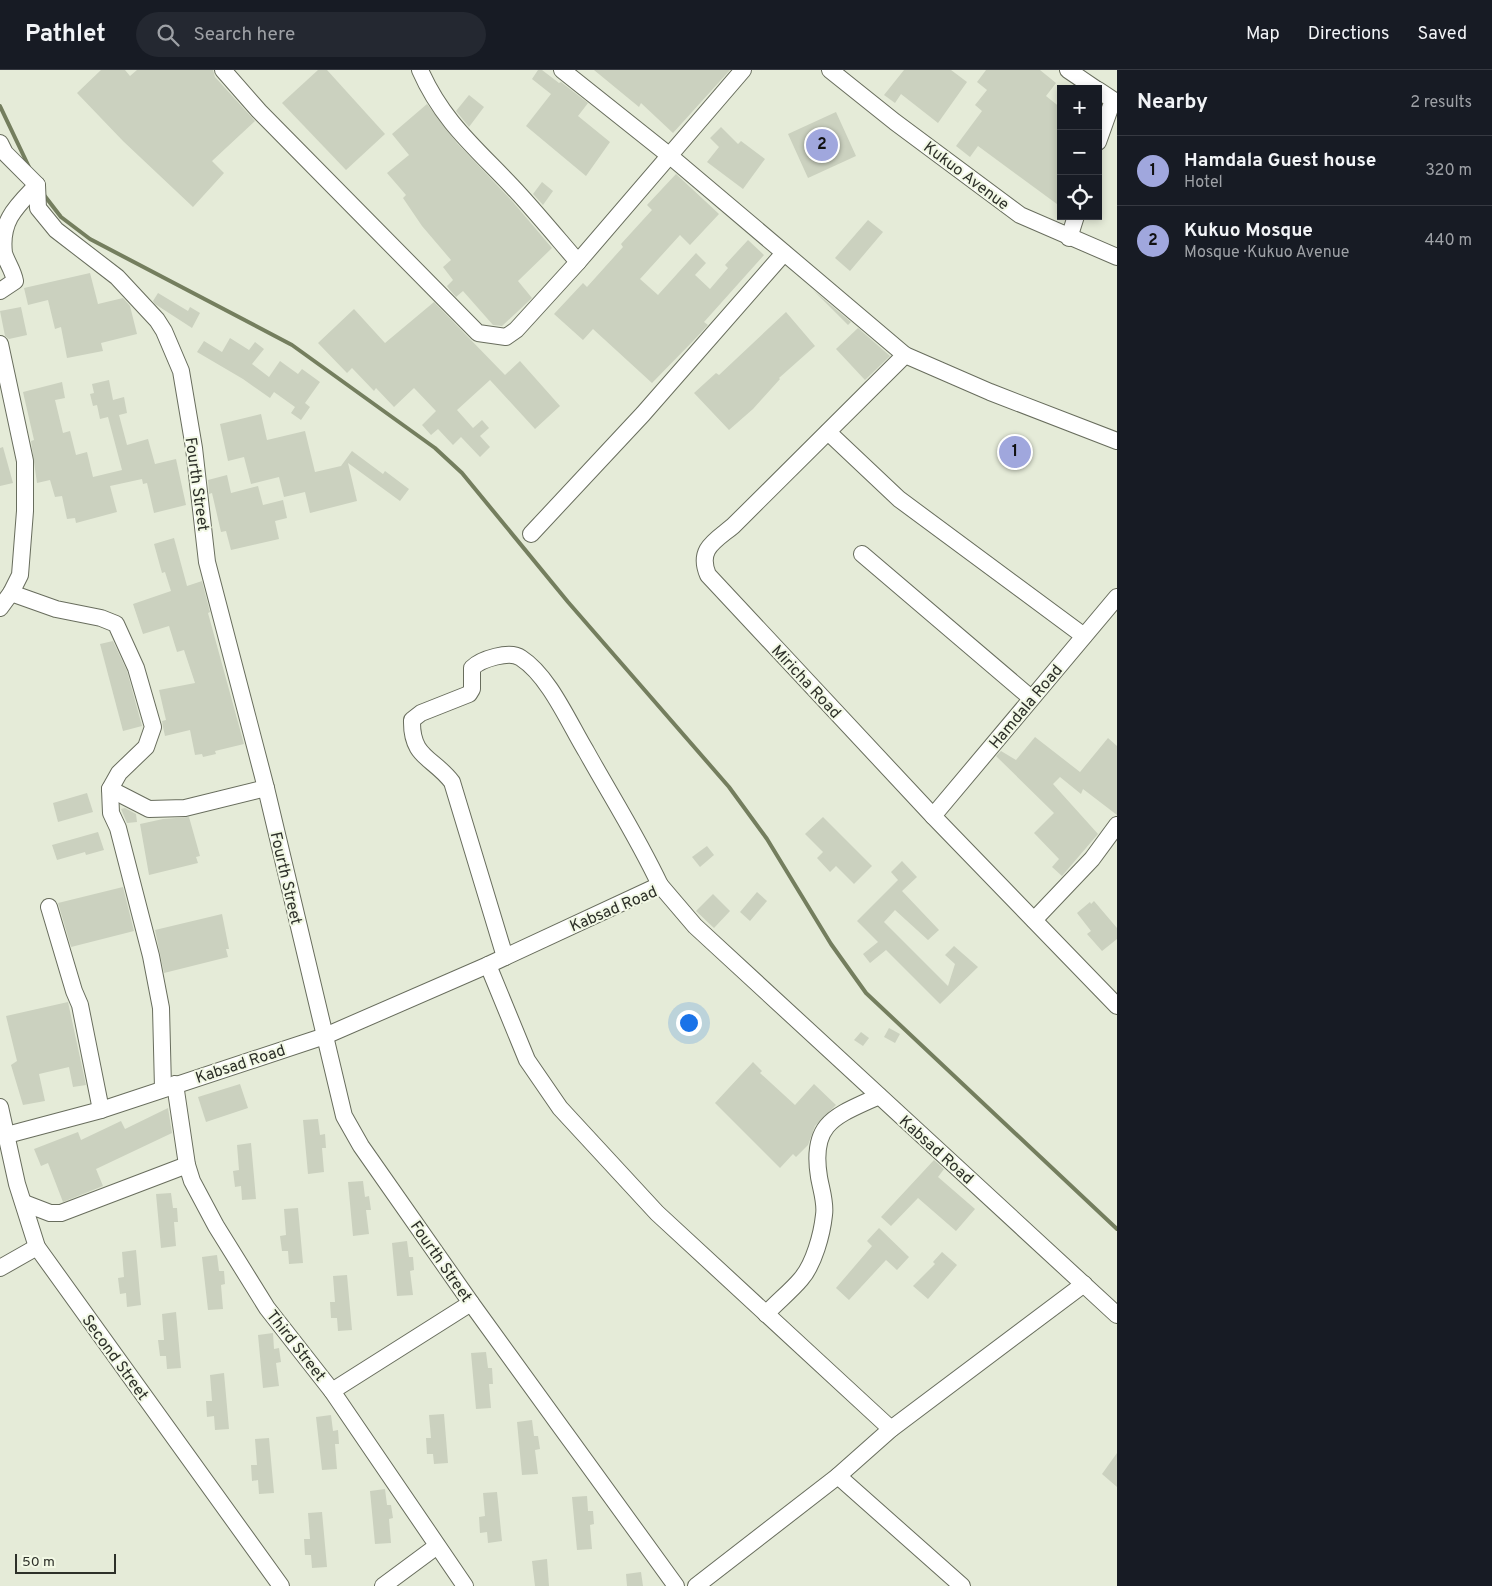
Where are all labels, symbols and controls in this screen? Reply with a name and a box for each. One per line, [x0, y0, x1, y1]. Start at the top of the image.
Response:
search box [136, 12, 486, 57]
text: Pathlet [25, 20, 106, 50]
icon: search [154, 21, 182, 49]
text: Search here [194, 23, 295, 47]
text: Map [1246, 23, 1280, 46]
text: Directions [1308, 23, 1390, 46]
text: Saved [1418, 23, 1467, 46]
map controls [1057, 85, 1102, 220]
button: + [1057, 85, 1102, 130]
text: Nearby [1137, 89, 1208, 116]
text: 2 results [1410, 93, 1472, 113]
pin: 2 [806, 126, 838, 164]
button: − [1057, 130, 1102, 175]
street label: Kukuo Avenue [919, 138, 1013, 215]
text: Hamdala Guest house [1184, 149, 1376, 173]
text: 1 [1150, 161, 1156, 181]
text: 320 m [1425, 161, 1472, 181]
text: Hotel [1184, 173, 1223, 193]
button: locate [1057, 175, 1102, 220]
text: Kukuo Mosque [1184, 219, 1313, 243]
text: 2 [1148, 231, 1158, 251]
text: 440 m [1425, 231, 1472, 251]
text: Mosque · Kukuo Avenue [1184, 243, 1349, 263]
pin: 1 [999, 433, 1031, 471]
street label: Fourth Street [180, 436, 213, 533]
street label: Miricha Road [766, 641, 845, 723]
street label: Hamdala Road [985, 661, 1068, 754]
street label: Fourth Street [265, 830, 305, 927]
street label: Kabsad Road [567, 882, 661, 937]
your location [676, 1010, 702, 1036]
street label: Kabsad Road [193, 1041, 288, 1089]
street label: Kabsad Road [894, 1112, 977, 1189]
street label: Fourth Street [405, 1218, 476, 1307]
street label: Third Street [261, 1307, 329, 1386]
street label: Second Street [77, 1311, 152, 1405]
scale bar [15, 1551, 116, 1574]
text: 50 m [22, 1554, 55, 1571]

